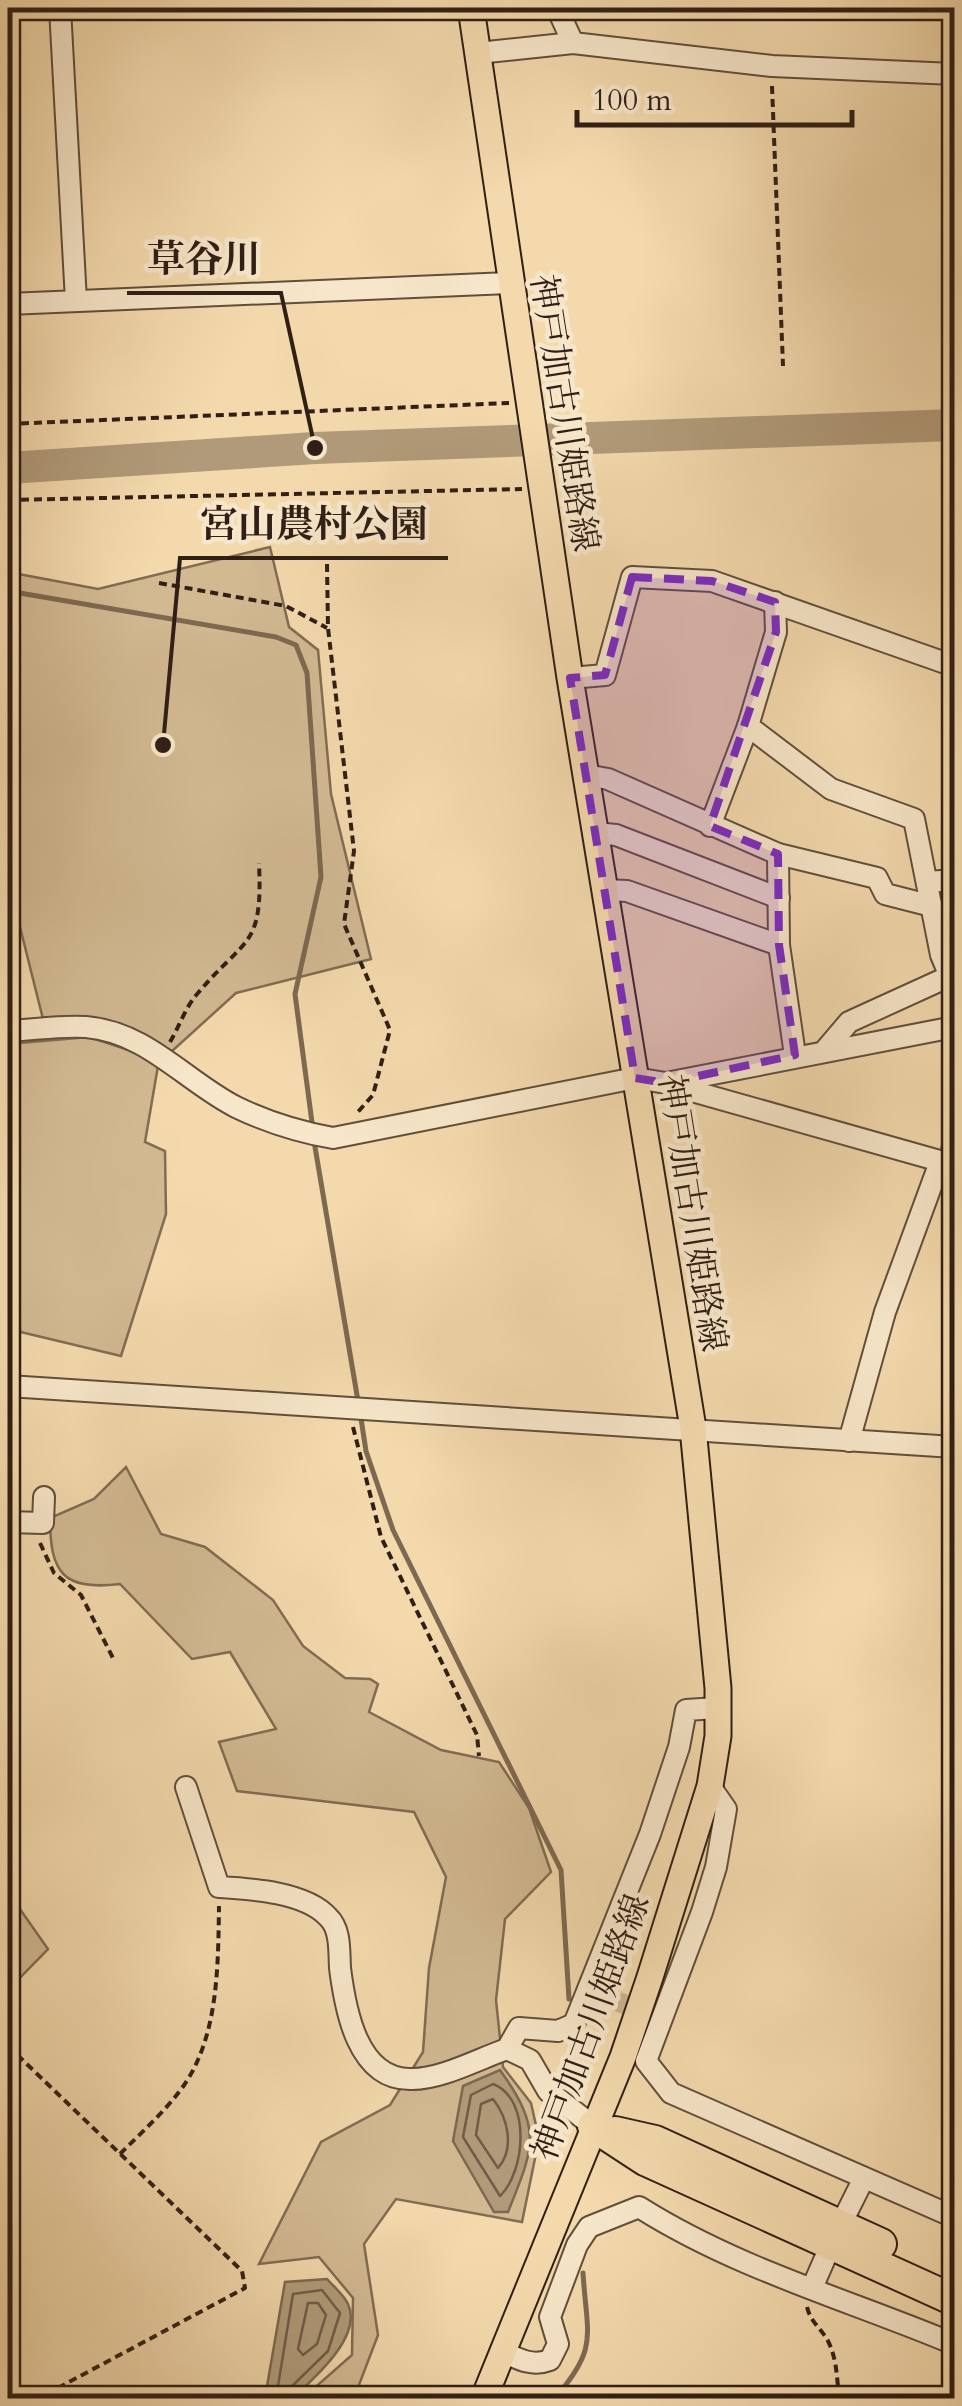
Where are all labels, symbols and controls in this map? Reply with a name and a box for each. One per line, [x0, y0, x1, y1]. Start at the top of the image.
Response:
scale bar [577, 65, 852, 127]
text: 100 m [592, 80, 672, 121]
callout: 草谷川 [127, 225, 281, 293]
text: 草谷川 [147, 234, 261, 286]
street label: 神戸加古川姫路線 [518, 271, 610, 555]
callout: 宮山農村公園 [180, 490, 448, 558]
text: 宮山農村公園 [200, 499, 428, 551]
street label: 神戸加古川姫路線 [646, 1071, 738, 1355]
street label: 神戸加古川姫路線 [521, 1888, 661, 2167]

